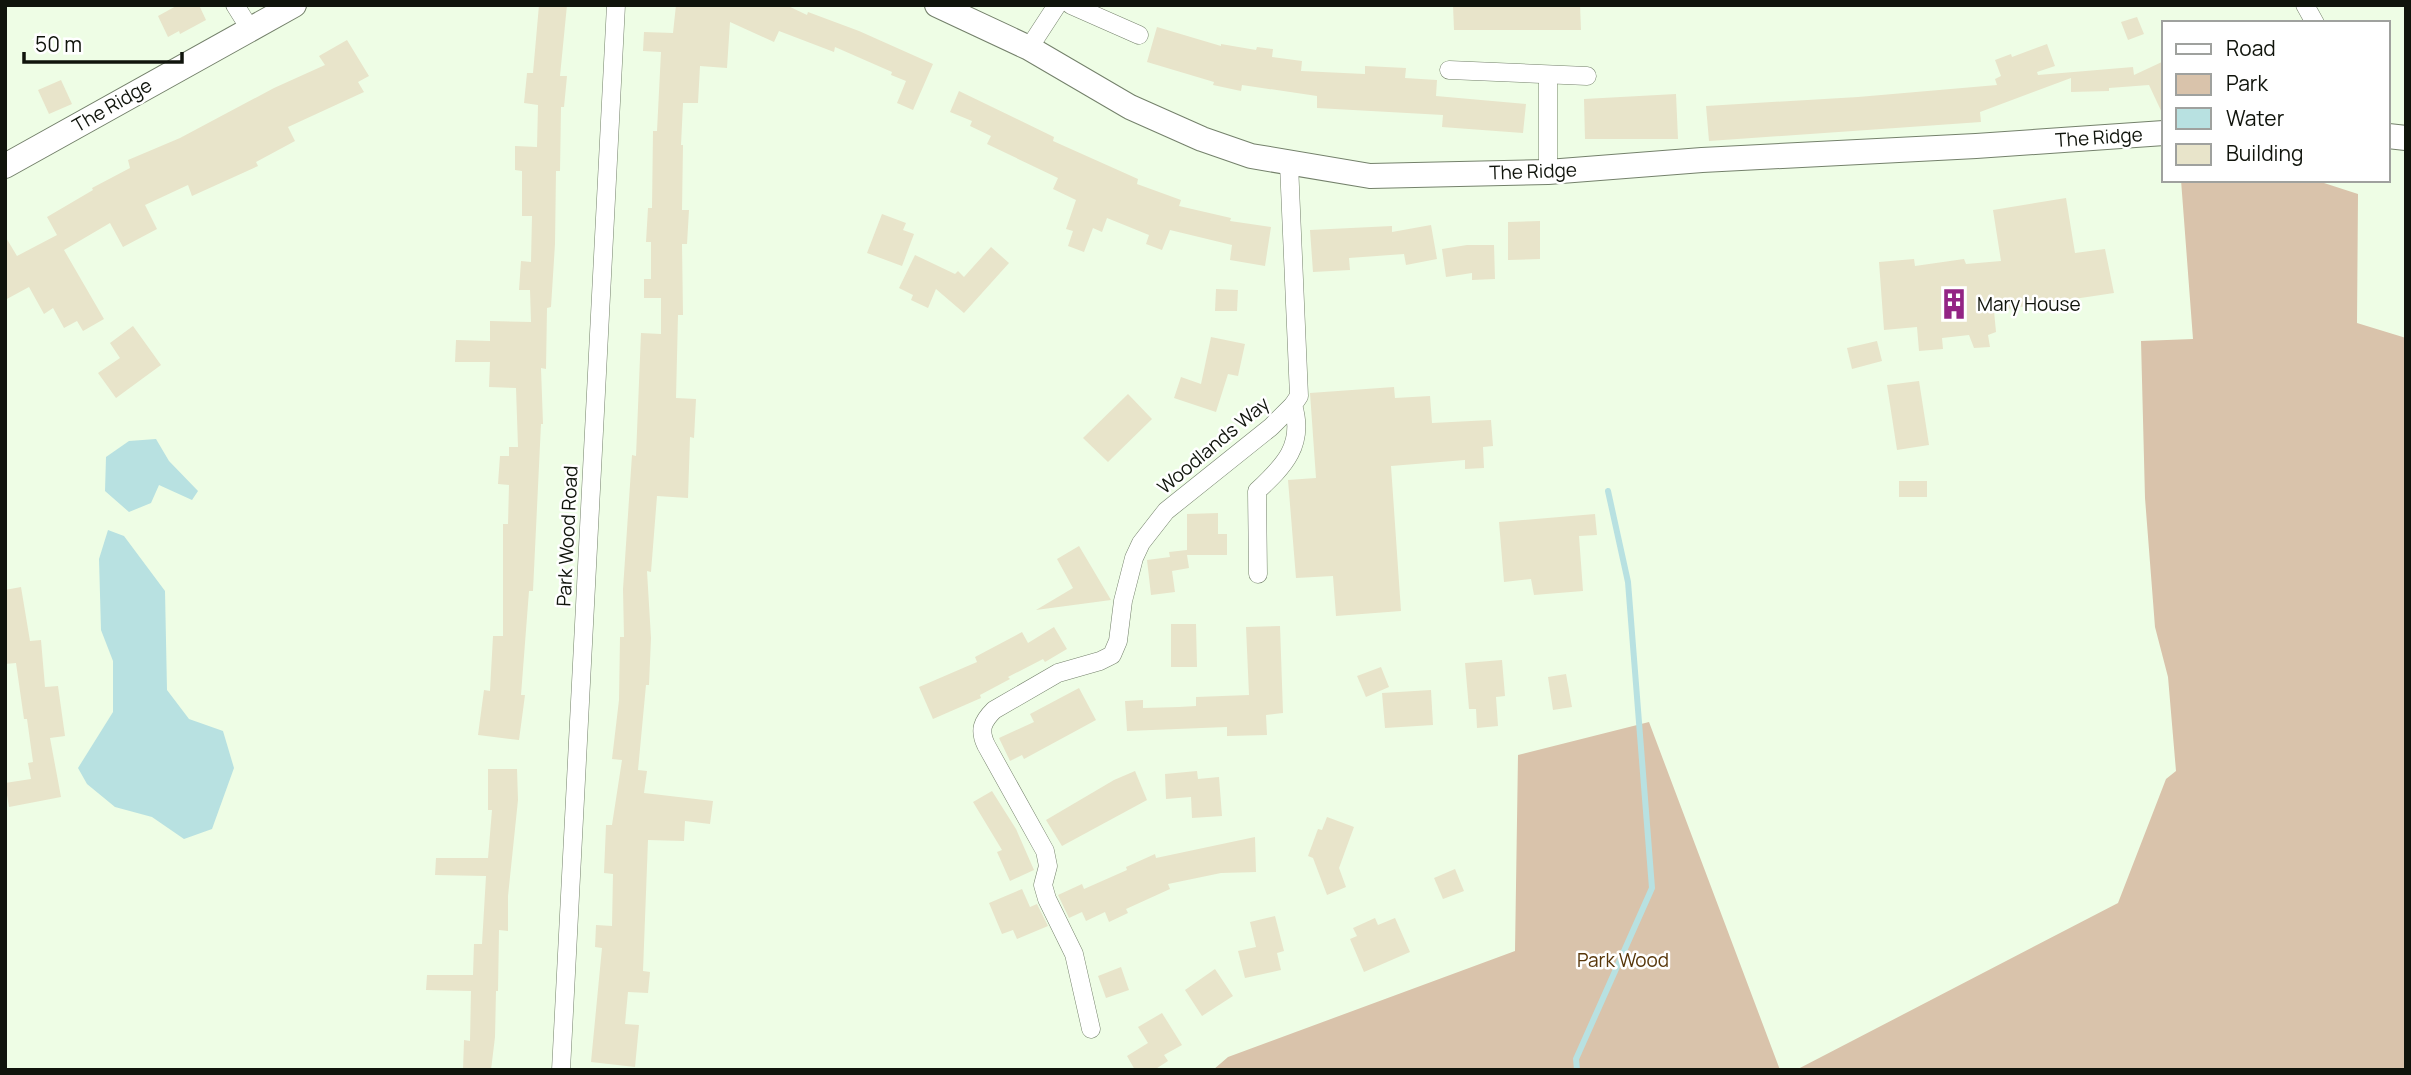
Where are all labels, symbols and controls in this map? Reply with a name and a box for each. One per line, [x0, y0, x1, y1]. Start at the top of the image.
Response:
scale bar [24, 21, 182, 65]
legend [2162, 21, 2390, 182]
text: 50 m [35, 30, 82, 58]
text: Road [2226, 34, 2276, 62]
text: Park [2226, 69, 2268, 97]
street label: The Ridge [68, 72, 156, 138]
text: Water [2226, 104, 2285, 132]
street label: The Ridge [2054, 121, 2144, 153]
text: Building [2226, 139, 2303, 167]
street label: The Ridge [1489, 156, 1577, 186]
building icon: Mary House [1937, 287, 1971, 321]
place label: Mary House [1977, 291, 2081, 317]
street label: Woodlands Way [1152, 391, 1274, 499]
street label: Park Wood Road [550, 465, 584, 607]
park label: Park Wood [1577, 947, 1669, 973]

